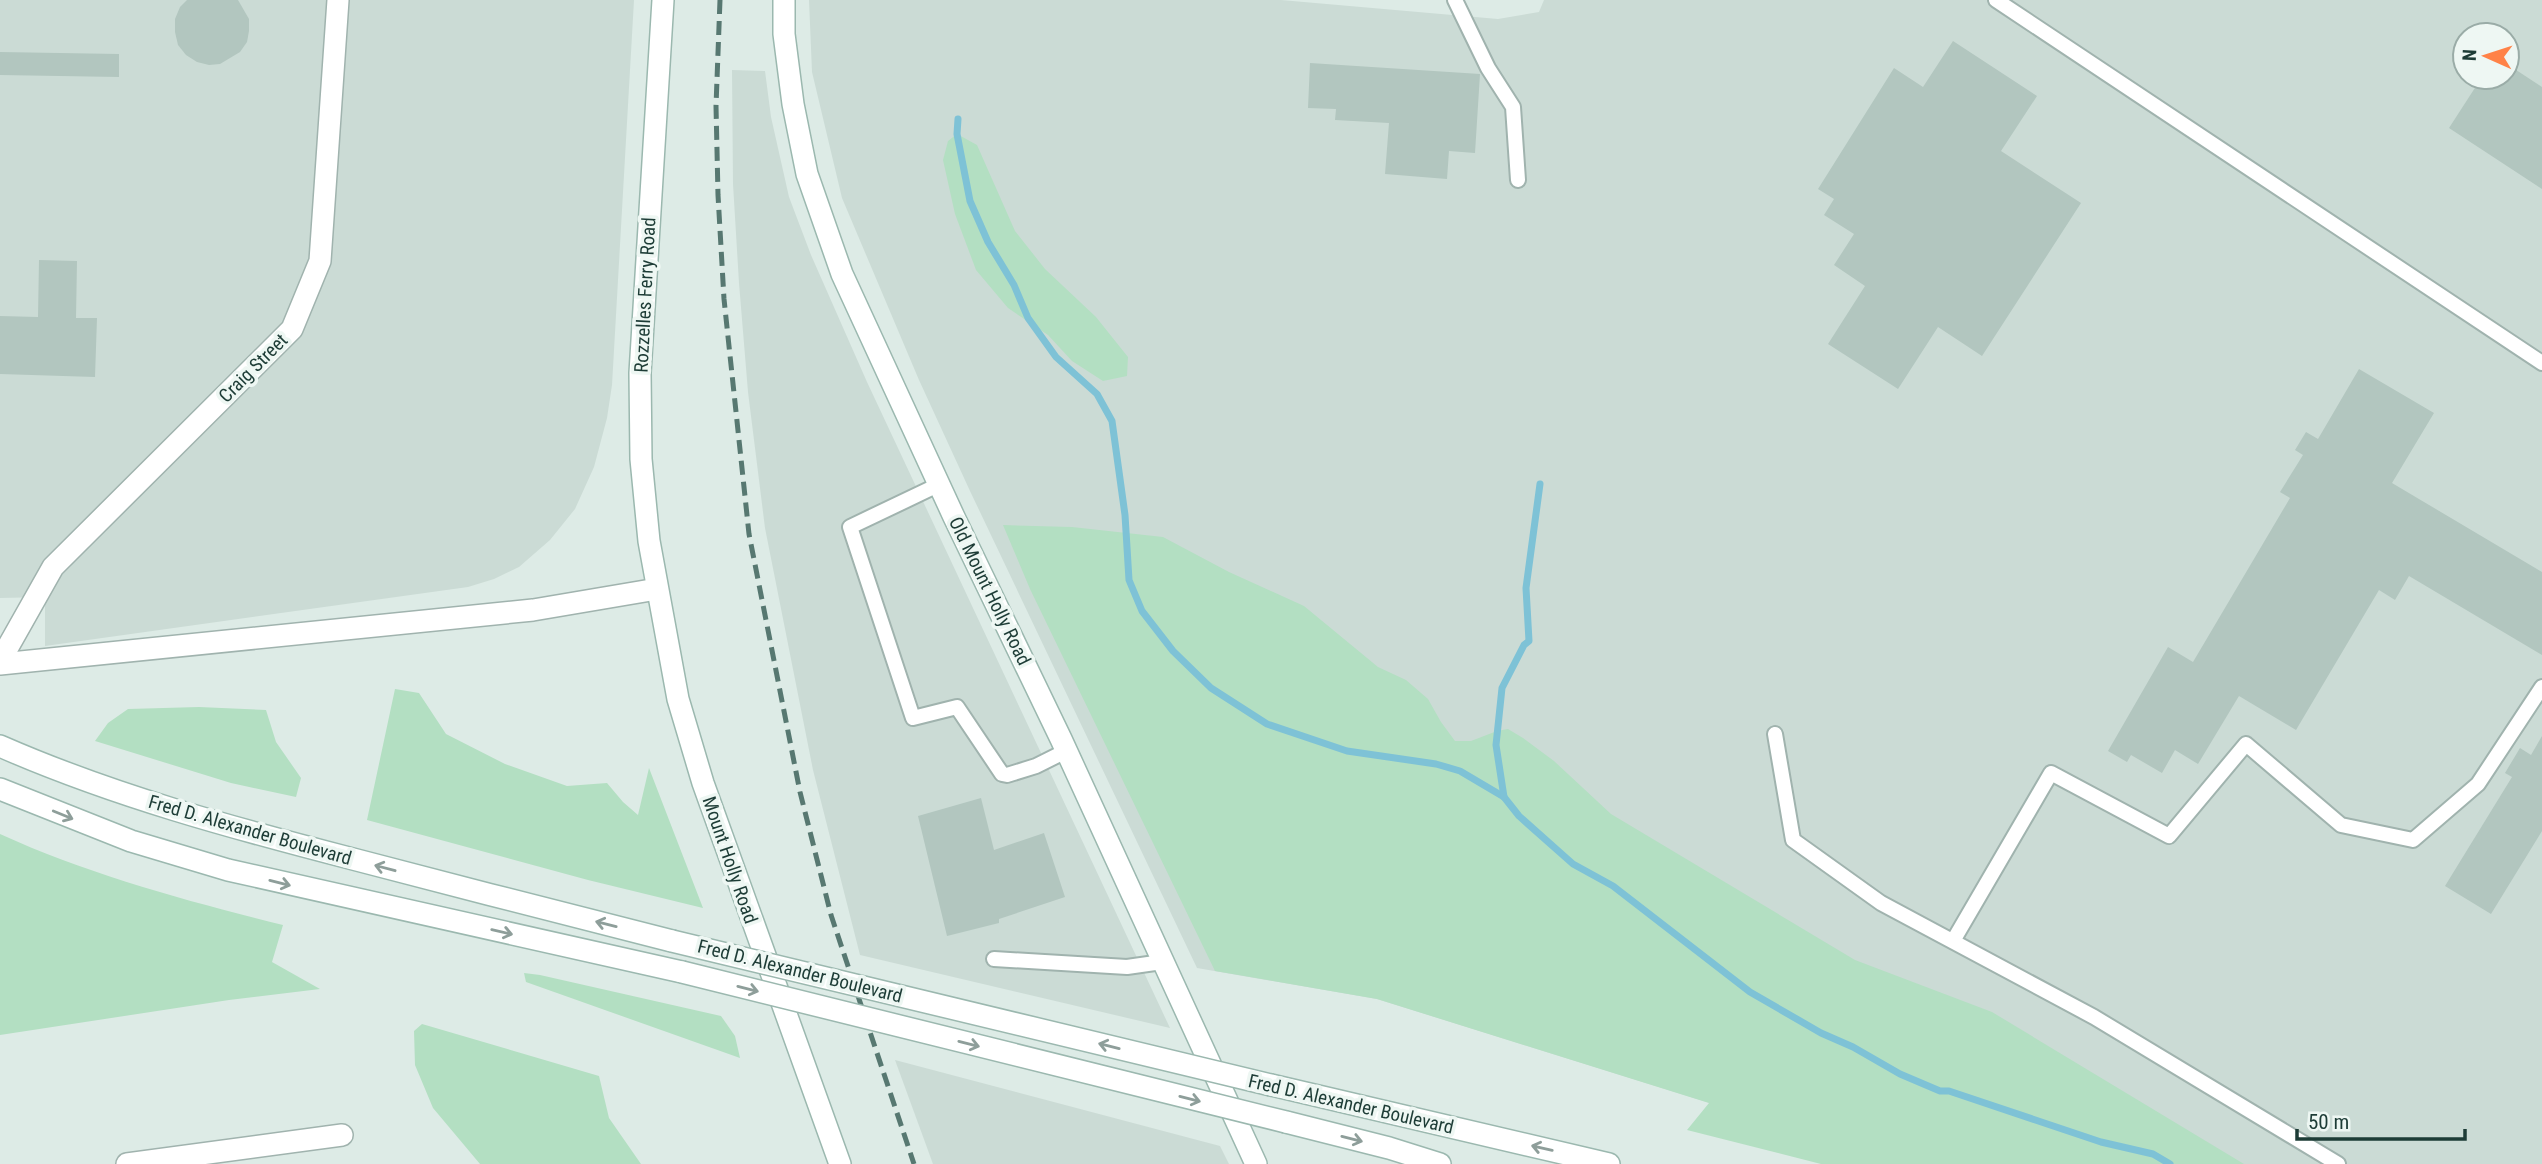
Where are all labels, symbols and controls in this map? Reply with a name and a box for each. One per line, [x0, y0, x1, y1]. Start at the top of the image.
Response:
north arrow [2451, 21, 2521, 91]
text: N [2458, 49, 2481, 62]
street label: Rozzelles Ferry Road [629, 217, 661, 373]
street label: Craig Street [214, 329, 292, 407]
street label: Old Mount Holly Road [944, 513, 1036, 669]
street label: Fred D. Alexander Boulevard [146, 790, 354, 870]
street label: Mount Holly Road [698, 794, 762, 926]
one-way arrow [52, 809, 74, 822]
one-way arrow [375, 861, 397, 874]
one-way arrow [268, 877, 291, 890]
one-way arrow [595, 917, 618, 930]
one-way arrow [490, 926, 513, 939]
street label: Fred D. Alexander Boulevard [695, 934, 905, 1008]
one-way arrow [736, 983, 759, 996]
one-way arrow [957, 1038, 980, 1051]
one-way arrow [1098, 1039, 1121, 1052]
street label: Fred D. Alexander Boulevard [1246, 1069, 1456, 1139]
one-way arrow [1178, 1093, 1201, 1106]
scale bar [2297, 1098, 2465, 1142]
text: 50 m [2308, 1110, 2349, 1134]
one-way arrow [1340, 1133, 1363, 1146]
one-way arrow [1531, 1141, 1554, 1155]

